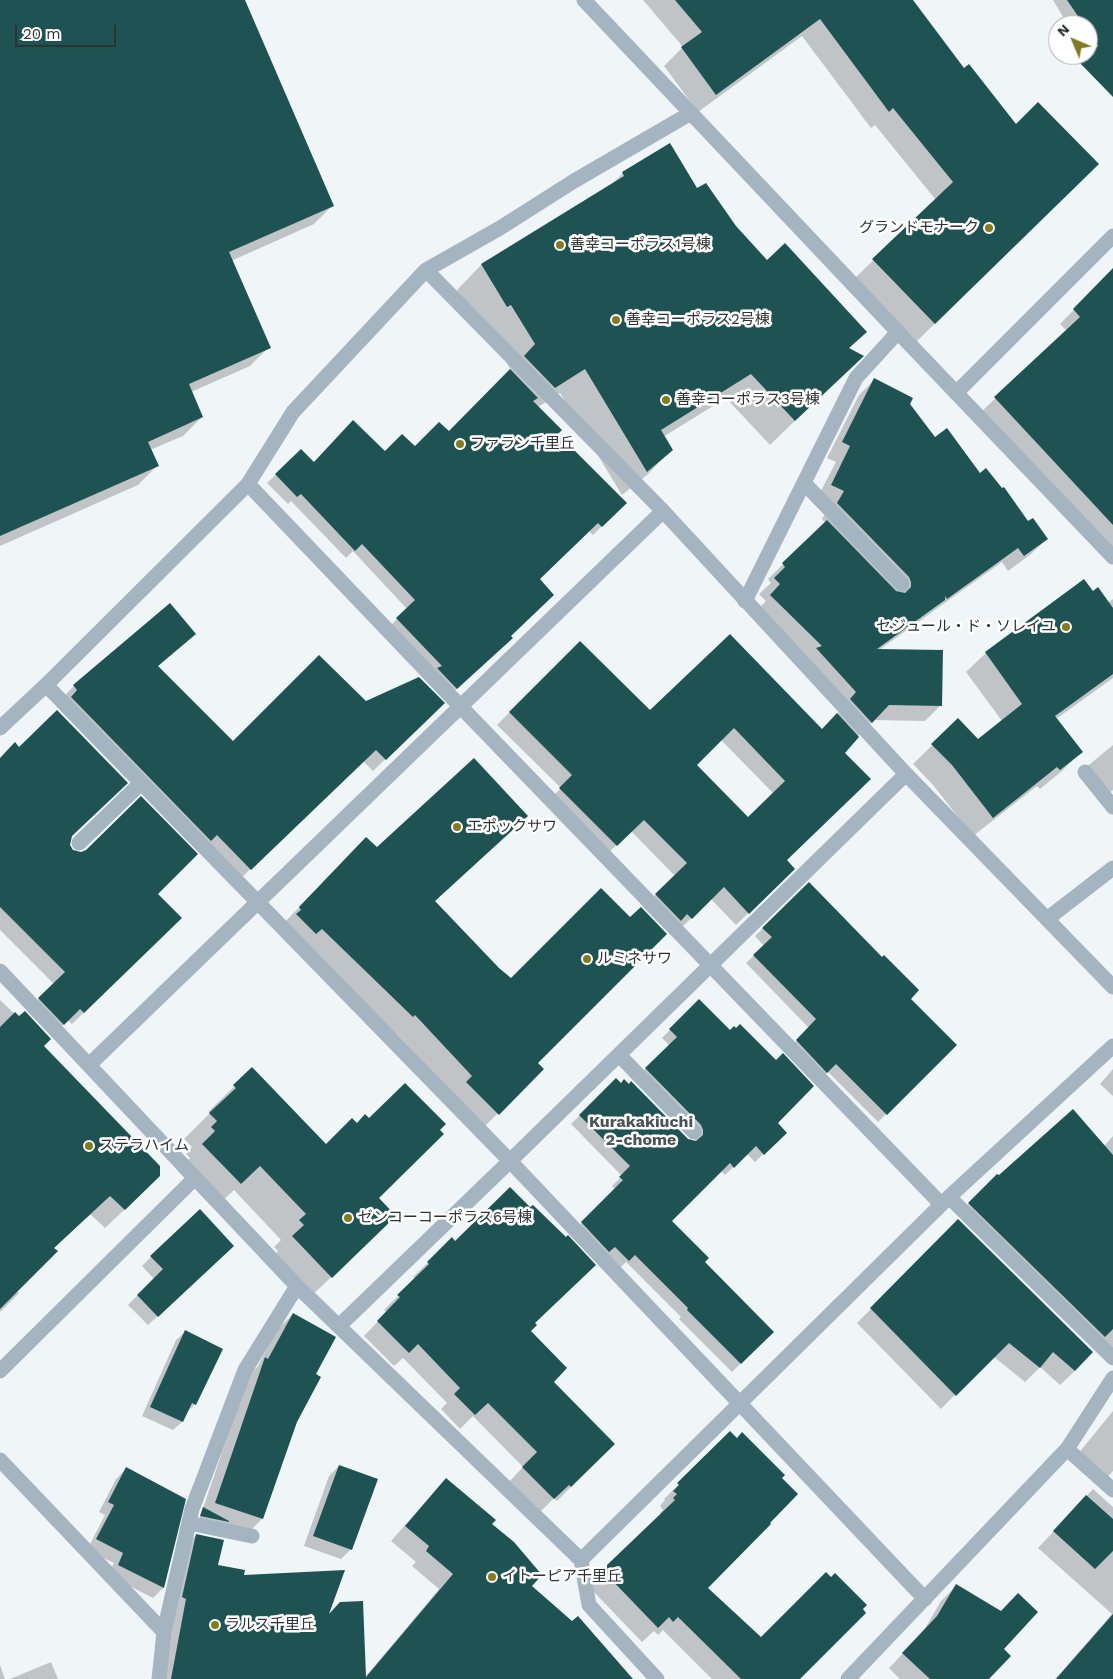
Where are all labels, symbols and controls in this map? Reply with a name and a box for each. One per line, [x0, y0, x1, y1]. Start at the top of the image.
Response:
scale bar [18, 15, 119, 47]
north arrow [1048, 15, 1098, 65]
text: N [1054, 21, 1072, 39]
text: 20 m [23, 25, 61, 43]
place label: グランドモナーク [859, 219, 979, 237]
marker: グランドモナーク [983, 222, 995, 234]
place label: 善幸コーポラス1号棟 [570, 236, 711, 254]
marker: 善幸コーポラス1号棟 [554, 239, 566, 251]
place label: 善幸コーポラス2号棟 [626, 311, 770, 329]
marker: 善幸コーポラス2号棟 [610, 314, 622, 326]
place label: 善幸コーポラス3号棟 [676, 391, 820, 409]
marker: 善幸コーポラス3号棟 [660, 394, 672, 406]
place label: ファラン千里丘 [470, 435, 575, 453]
marker: ファラン千里丘 [454, 438, 466, 450]
place label: セジュール・ド・ソレイユ [876, 618, 1056, 636]
marker: セジュール・ド・ソレイユ [1060, 621, 1072, 633]
place label: エポックサワ [467, 818, 557, 836]
marker: エポックサワ [451, 821, 463, 833]
place label: ルミネサワ [597, 950, 672, 968]
marker: ルミネサワ [581, 953, 593, 965]
district label: Kurakakiuchi 2-chome [589, 1112, 693, 1150]
place label: ステラハイム [99, 1137, 189, 1155]
marker: ステラハイム [83, 1140, 95, 1152]
place label: ゼンコーコーポラス6号棟 [358, 1209, 532, 1227]
marker: ゼンコーコーポラス6号棟 [342, 1212, 354, 1224]
place label: イトーピア千里丘 [502, 1568, 622, 1586]
marker: イトーピア千里丘 [486, 1571, 498, 1583]
place label: ラルス千里丘 [225, 1616, 315, 1634]
marker: ラルス千里丘 [209, 1619, 221, 1631]

